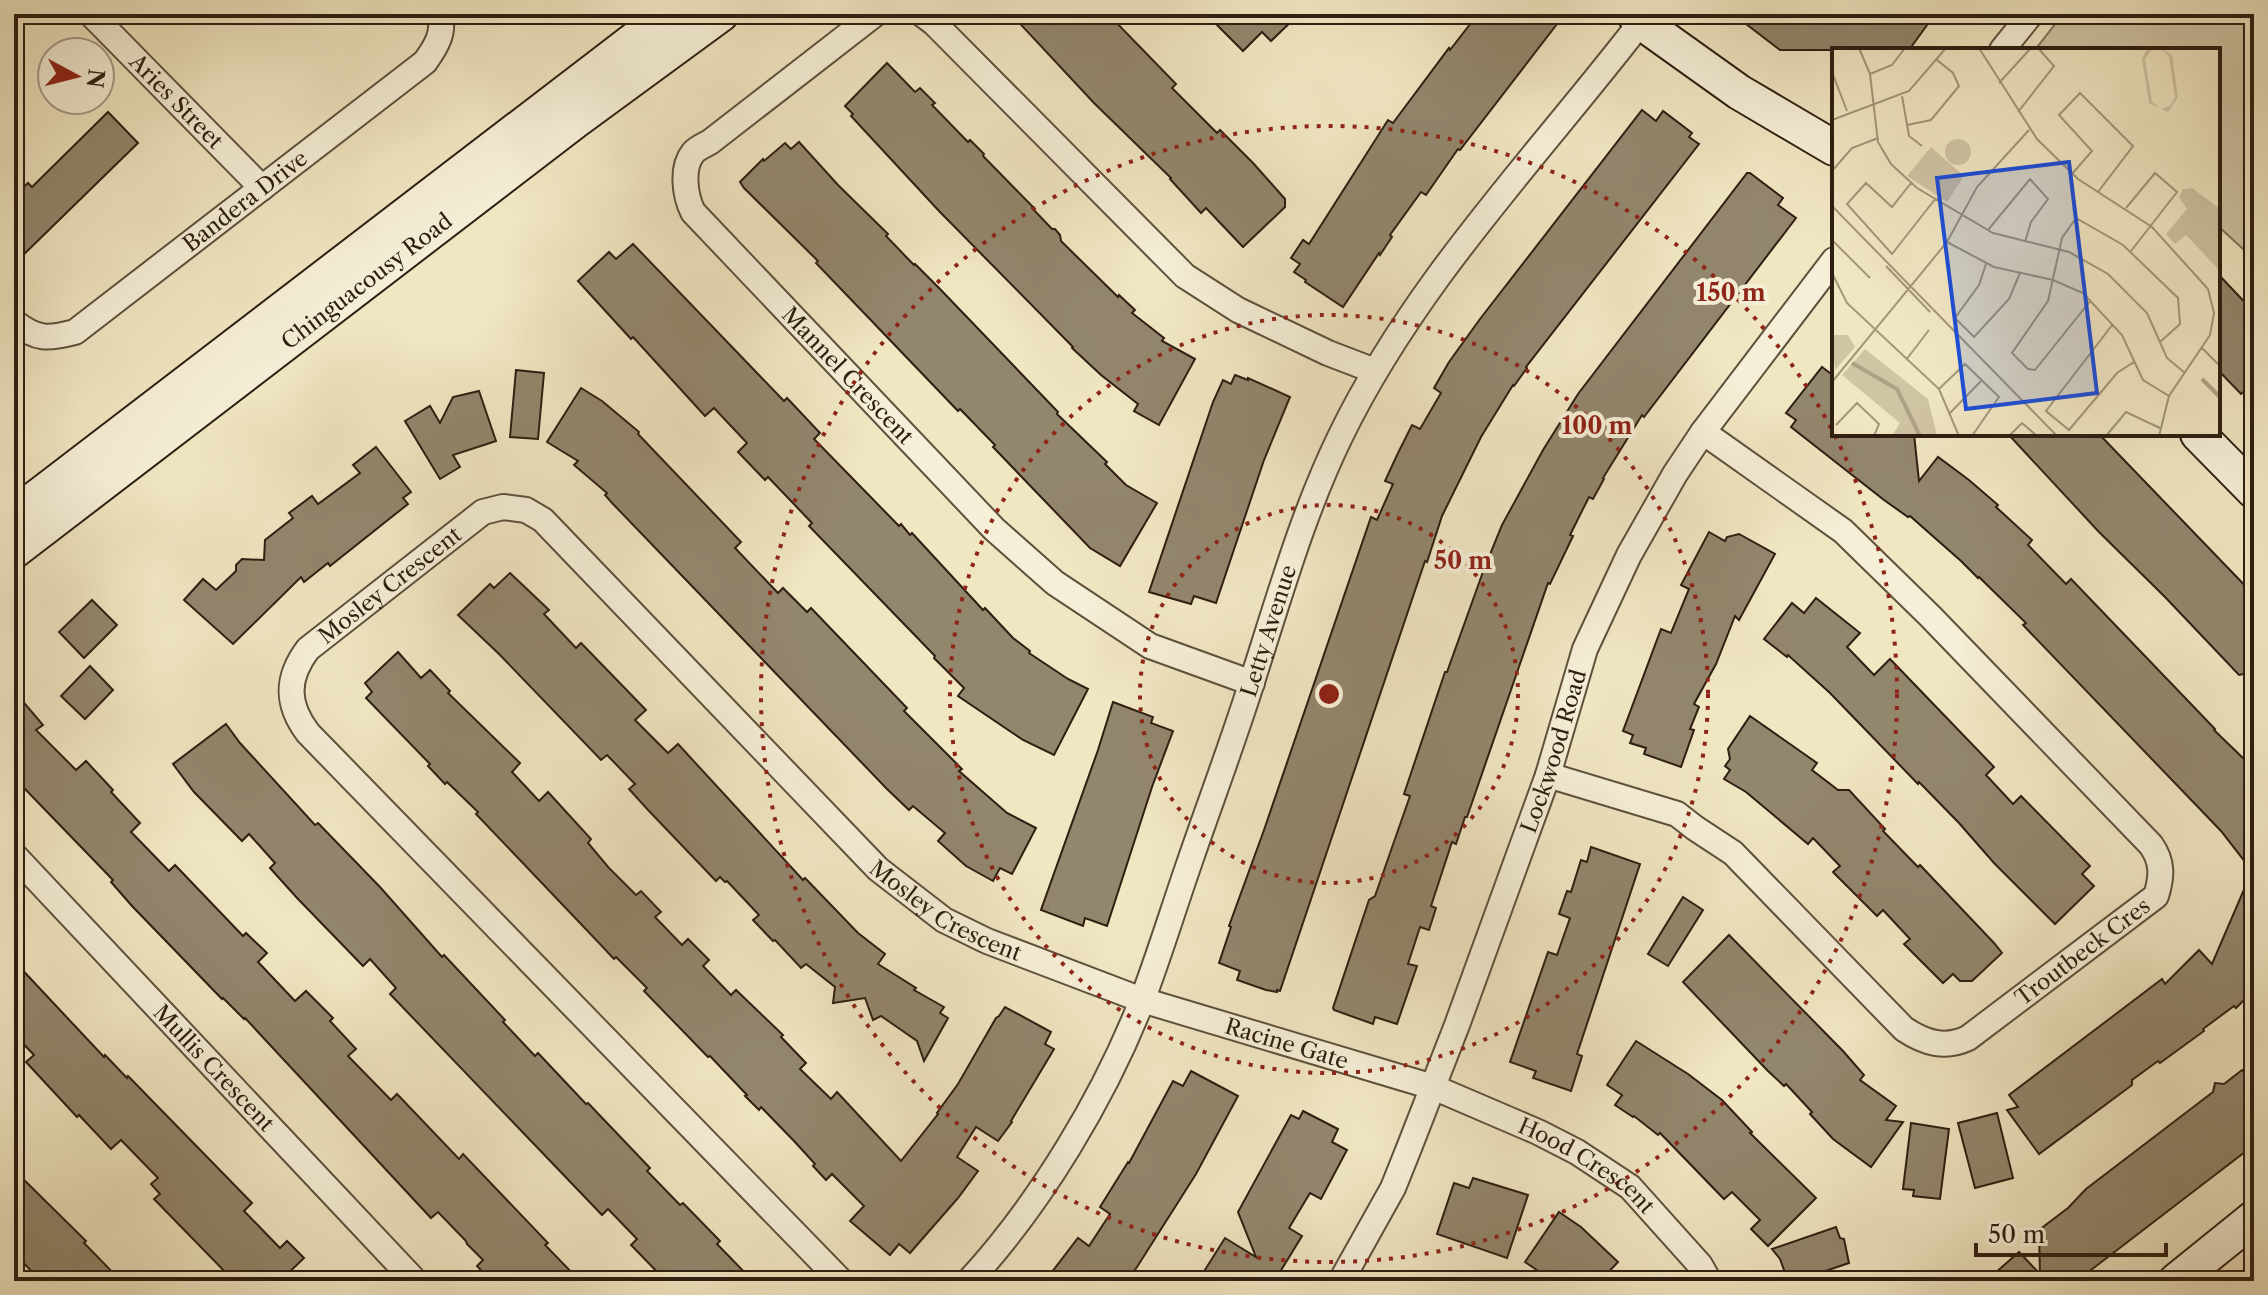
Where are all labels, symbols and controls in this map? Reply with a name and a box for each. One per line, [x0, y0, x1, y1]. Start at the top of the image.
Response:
north arrow [36, 36, 116, 116]
street label: Aries Street [123, 47, 229, 154]
inset map [1832, 48, 2220, 436]
text: N [81, 67, 110, 90]
street label: Bandera Drive [177, 144, 313, 257]
street label: Chinguacousy Road [276, 207, 457, 355]
text: 150 m [1696, 278, 1766, 307]
street label: Mannel Crescent [777, 301, 920, 450]
text: 100 m [1561, 411, 1633, 440]
street label: Mosley Crescent [313, 521, 467, 649]
text: 50 m [1434, 546, 1492, 575]
street label: Letty Avenue [1235, 561, 1302, 700]
street label: Lockwood Road [1515, 666, 1592, 837]
centre of rings [1315, 680, 1343, 708]
street label: Mosley Crescent [864, 854, 1026, 966]
street label: Troutbeck Cres [2010, 892, 2155, 1011]
street label: Mullis Crescent [148, 999, 280, 1137]
street label: Racine Gate [1222, 1012, 1352, 1074]
street label: Hood Crescent [1514, 1112, 1661, 1219]
scale bar [1976, 1207, 2166, 1257]
text: 50 m [1988, 1220, 2045, 1249]

